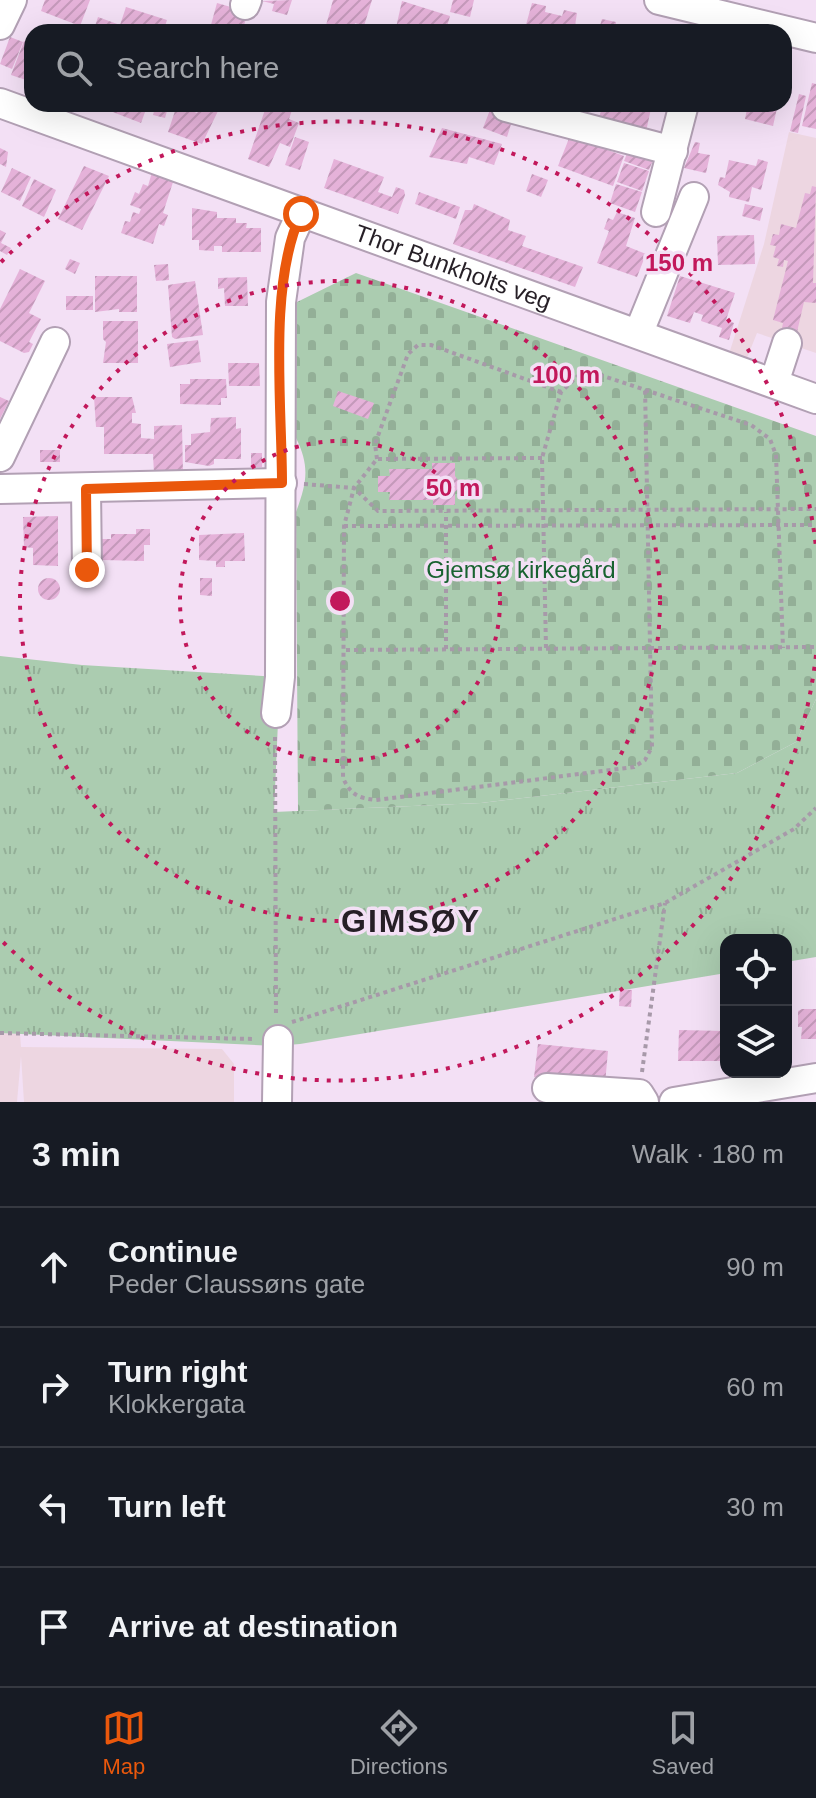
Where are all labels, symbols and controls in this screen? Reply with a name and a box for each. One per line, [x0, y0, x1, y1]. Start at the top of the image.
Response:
search box [24, 24, 792, 112]
icon: search [52, 46, 96, 90]
text: Search here [116, 51, 279, 84]
route start [283, 196, 319, 232]
street label: Thor Bunkholts veg [351, 219, 555, 315]
text: 150 m [645, 249, 713, 276]
text: 100 m [532, 361, 600, 388]
text: 50 m [426, 474, 480, 501]
route end [69, 552, 105, 588]
park label: Gjemsø kirkegård [426, 556, 616, 583]
centre of rings [326, 587, 354, 615]
district label: GIMSØY [341, 903, 481, 939]
map controls [720, 934, 792, 1078]
button: locate [720, 934, 792, 1006]
button: layers [720, 1006, 792, 1078]
text: 3 min [32, 1135, 121, 1173]
text: Walk · 180 m [632, 1139, 784, 1169]
text: Continue [108, 1235, 238, 1268]
icon: ahead [32, 1245, 76, 1289]
text: 90 m [726, 1252, 784, 1282]
text: Peder Claussøns gate [108, 1269, 365, 1299]
text: Turn right [108, 1355, 247, 1388]
icon: right [32, 1365, 76, 1409]
text: 60 m [726, 1372, 784, 1402]
text: Klokkergata [108, 1389, 245, 1419]
icon: left [32, 1485, 76, 1529]
text: Turn left [108, 1490, 226, 1523]
text: 30 m [726, 1492, 784, 1522]
icon: arrive [32, 1605, 76, 1649]
text: Arrive at destination [108, 1610, 398, 1643]
tab: Map [102, 1706, 146, 1780]
tab: Directions [350, 1706, 448, 1780]
tab: Saved [652, 1706, 714, 1780]

